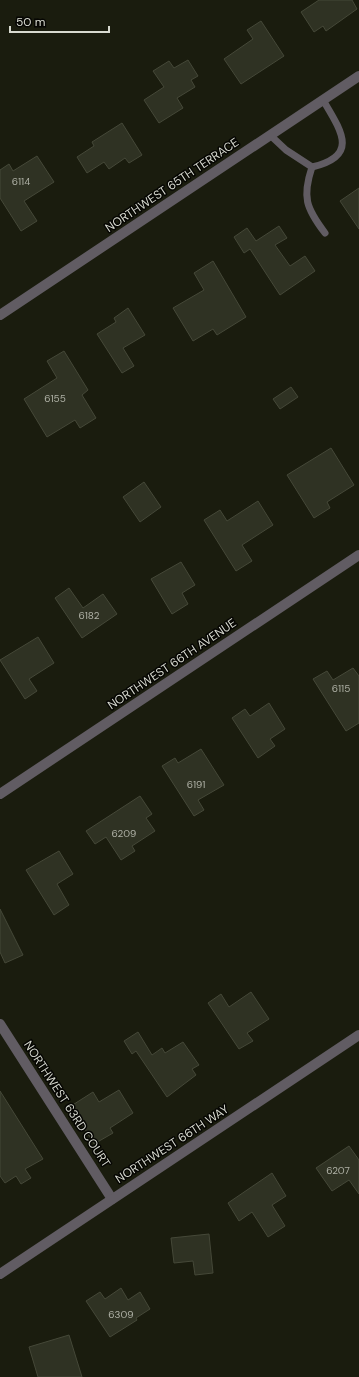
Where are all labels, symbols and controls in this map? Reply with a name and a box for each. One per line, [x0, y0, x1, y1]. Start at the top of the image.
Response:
scale bar [10, 8, 109, 34]
text: 50 m [16, 14, 45, 30]
street label: NORTHWEST 65TH TERRACE [102, 134, 242, 236]
house number: 6114 [12, 175, 30, 188]
house number: 6155 [44, 392, 66, 405]
house number: 6182 [78, 609, 100, 622]
street label: NORTHWEST 66TH AVENUE [105, 615, 240, 713]
house number: 6115 [332, 682, 350, 695]
house number: 6191 [187, 778, 205, 791]
house number: 6209 [112, 827, 136, 840]
street label: NORTHWEST 63RD COURT [20, 1038, 114, 1170]
street label: NORTHWEST 66TH WAY [112, 1101, 232, 1187]
house number: 6207 [326, 1164, 350, 1177]
house number: 6309 [108, 1308, 134, 1321]

